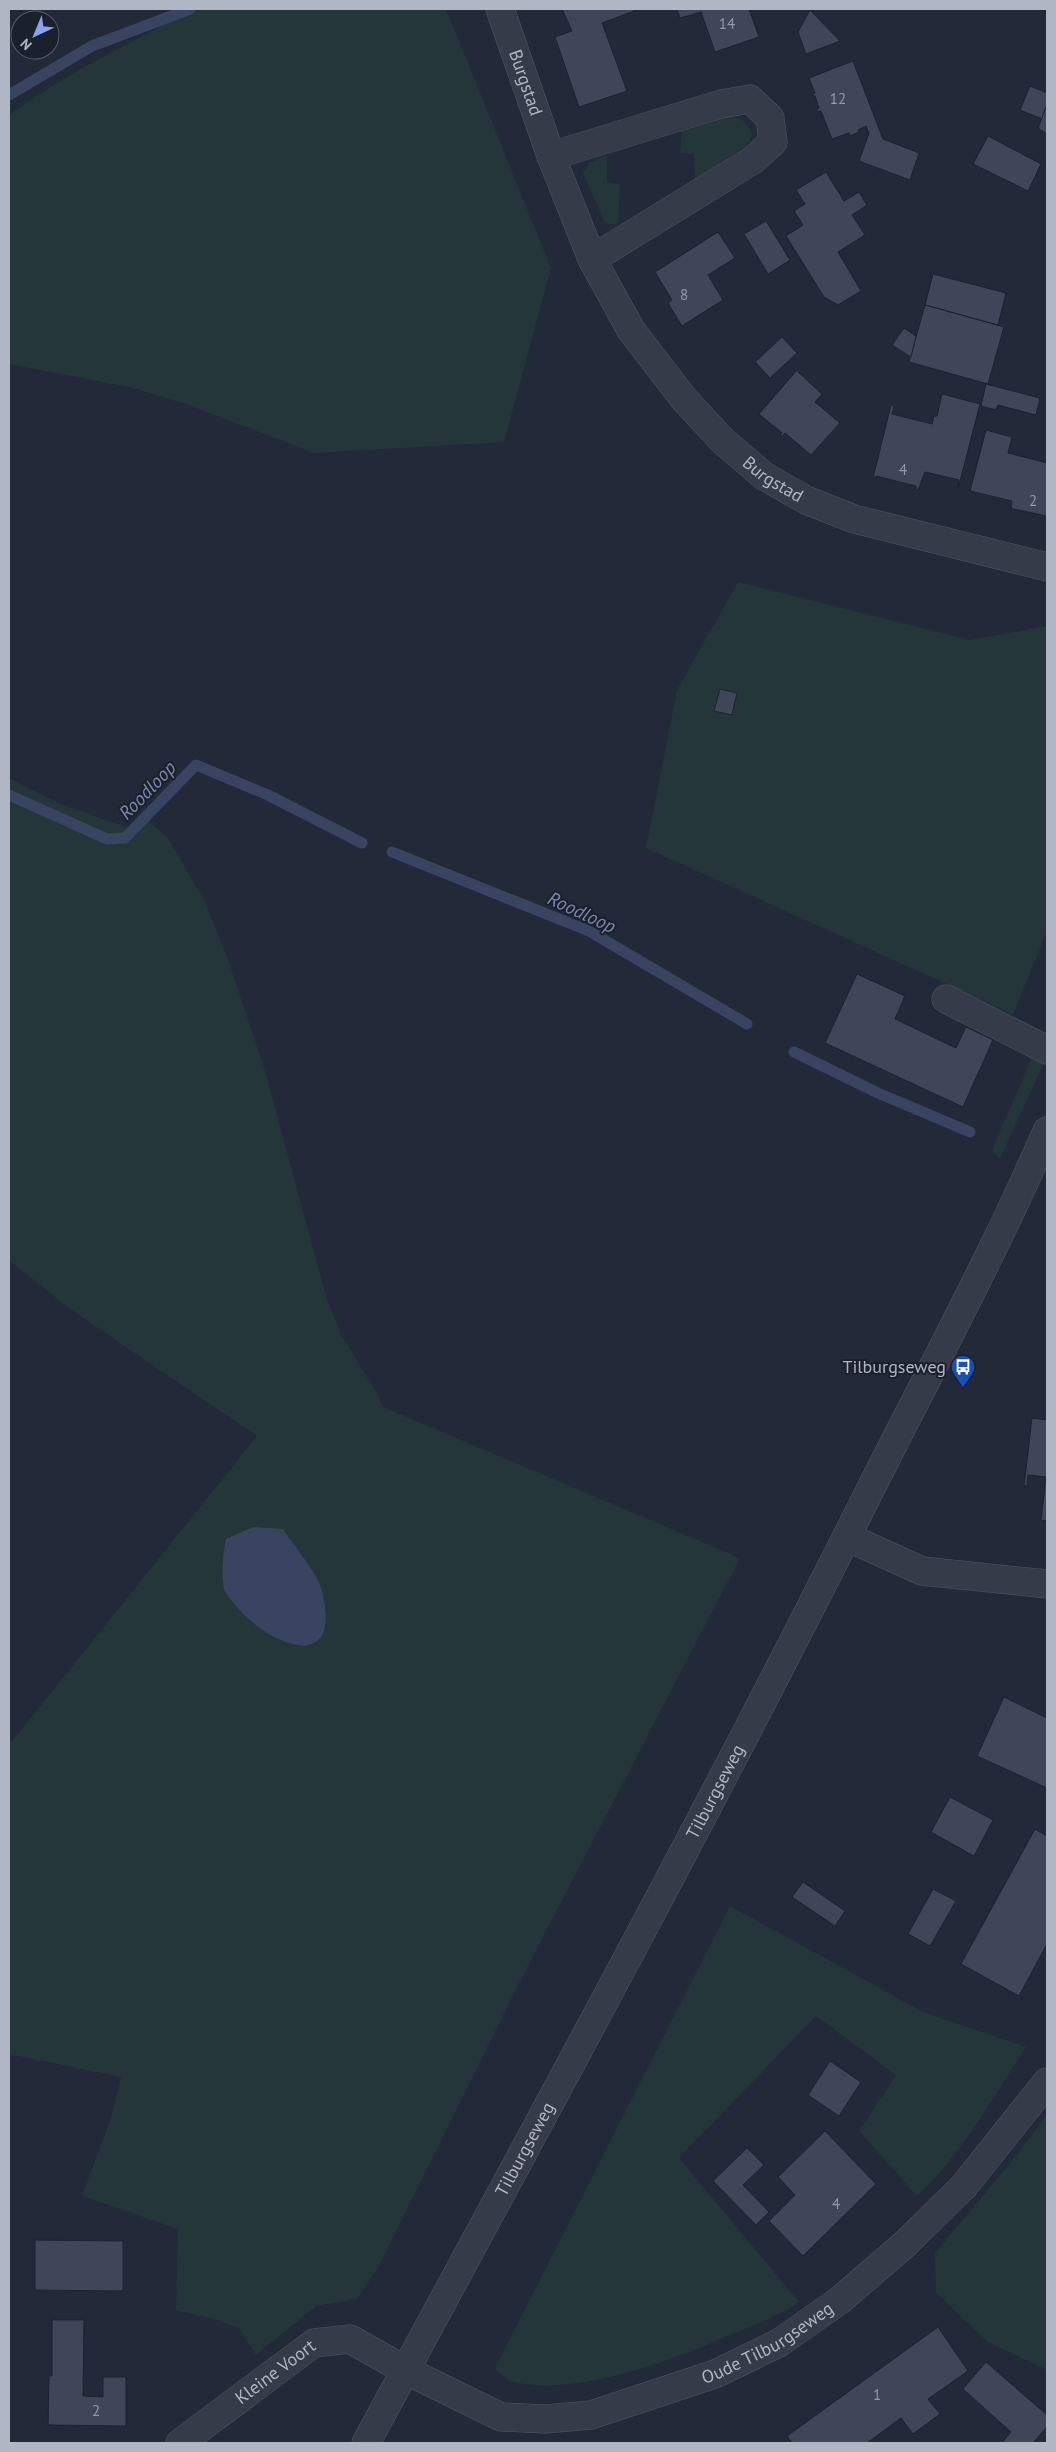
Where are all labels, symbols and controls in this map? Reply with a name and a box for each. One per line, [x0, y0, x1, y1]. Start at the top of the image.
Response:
north arrow [10, 10, 60, 60]
house number: 14 [719, 14, 735, 33]
text: N [16, 35, 36, 54]
street label: Burgstad [504, 46, 548, 119]
house number: 12 [830, 89, 846, 108]
house number: 8 [680, 285, 688, 304]
street label: Burgstad [738, 451, 808, 507]
house number: 4 [899, 460, 907, 479]
house number: 2 [1029, 491, 1037, 510]
water label: Roodloop [113, 755, 181, 824]
water label: Roodloop [544, 886, 620, 938]
bus stop icon: Tilburgseweg [950, 1354, 976, 1388]
place label: Tilburgseweg [843, 1355, 946, 1378]
street label: Tilburgseweg [681, 1740, 749, 1843]
street label: Tilburgseweg [490, 2098, 559, 2200]
house number: 4 [832, 2194, 840, 2213]
street label: Oude Tilburgseweg [698, 2296, 838, 2389]
street label: Kleine Voort [230, 2334, 320, 2409]
house number: 1 [873, 2385, 881, 2404]
house number: 2 [92, 2401, 100, 2420]

